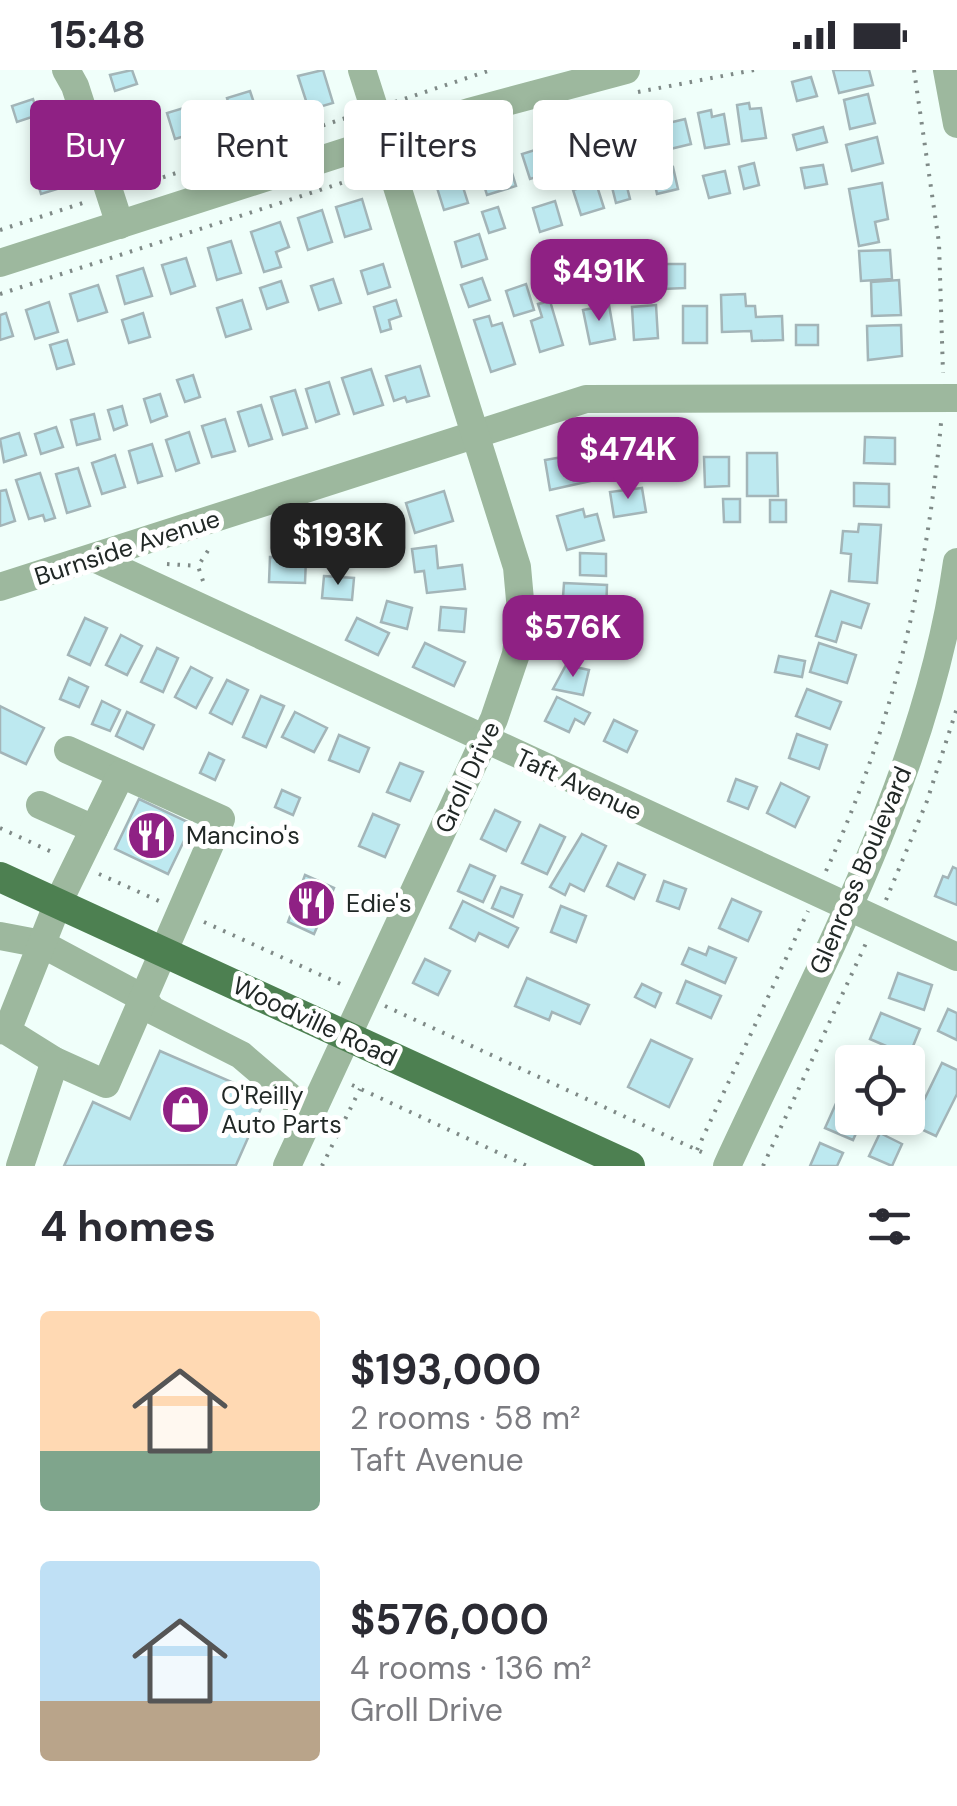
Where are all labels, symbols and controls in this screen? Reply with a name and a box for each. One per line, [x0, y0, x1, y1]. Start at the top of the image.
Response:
text: 15:48 [50, 10, 146, 60]
chip: Buy [30, 100, 161, 190]
chip: Rent [181, 100, 324, 190]
chip: Filters [344, 100, 513, 190]
chip: New [533, 100, 673, 190]
pin: $491K [529, 239, 669, 324]
text: $491K [553, 250, 645, 292]
pin: $474K [558, 417, 698, 502]
text: $474K [579, 428, 677, 470]
street label: Burnside Avenue [30, 502, 224, 593]
pin: $193K [268, 503, 408, 588]
text: $193K [292, 514, 384, 556]
pin: $576K [503, 595, 643, 680]
text: $576K [524, 606, 622, 648]
street label: Groll Drive [427, 716, 508, 838]
street label: Taft Avenue [510, 741, 647, 828]
street label: Glenross Boulevard [802, 761, 919, 979]
restaurant icon: Mancino's [125, 809, 177, 861]
place label: Mancino's [186, 819, 300, 852]
restaurant icon: Edie's [285, 877, 337, 929]
place label: Edie's [346, 887, 411, 920]
street label: Woodville Road [227, 969, 402, 1074]
map controls [835, 1045, 925, 1135]
button: locate [835, 1045, 925, 1135]
place label: O'Reilly Auto Parts [221, 1079, 342, 1141]
shop icon: O'Reilly Auto Parts [160, 1083, 212, 1135]
text: 4 homes [40, 1199, 216, 1254]
icon: filters [862, 1199, 917, 1254]
text: $193,000 [350, 1342, 541, 1397]
icon: home [120, 1351, 240, 1471]
text: 2 rooms · 58 m² [350, 1397, 581, 1439]
text: Taft Avenue [350, 1439, 524, 1481]
text: $576,000 [350, 1592, 549, 1647]
icon: home [120, 1601, 240, 1721]
text: 4 rooms · 136 m² [350, 1647, 592, 1689]
text: Groll Drive [350, 1689, 503, 1731]

